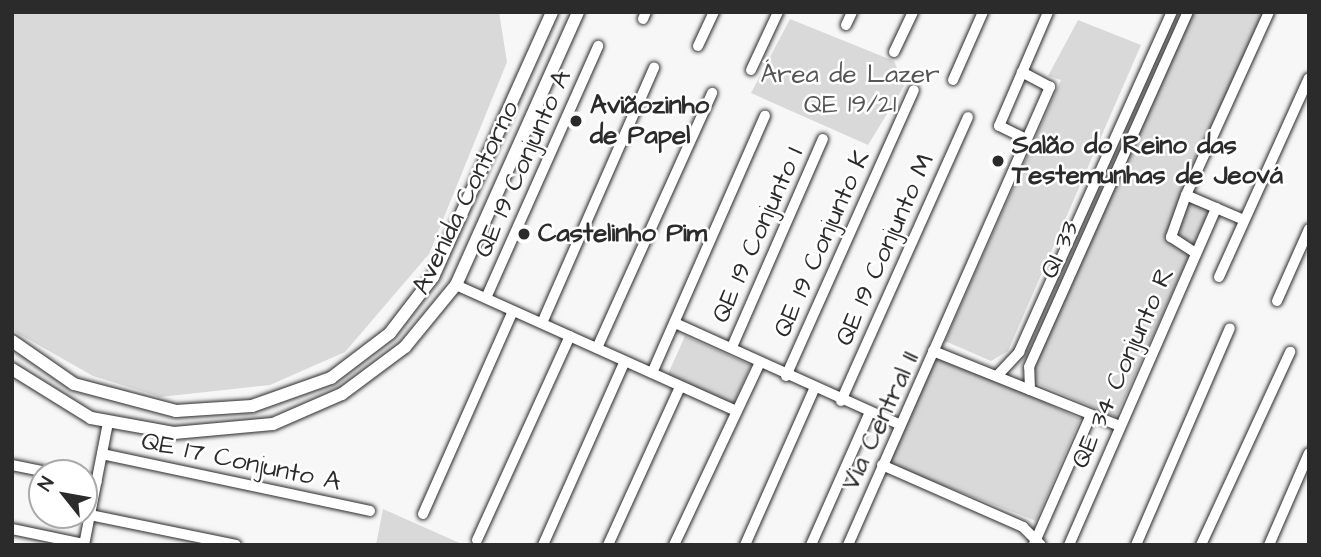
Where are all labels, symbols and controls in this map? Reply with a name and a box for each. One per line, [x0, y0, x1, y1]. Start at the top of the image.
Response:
park label: Área de Lazer QE 19/21 [760, 59, 940, 120]
street label: QE 19 Conjunto A [468, 65, 578, 263]
place label: Aviãozinho de Papel [590, 90, 709, 152]
street label: Avenida Contorno [406, 96, 526, 300]
marker: Aviãozinho de Papel [568, 113, 584, 129]
place label: Salão do Reino das Testemunhas de Jeová [1012, 130, 1283, 192]
street label: QE 19 Conjunto I [705, 142, 811, 328]
street label: QE 19 Conjunto K [767, 146, 877, 342]
street label: QE 19 Conjunto M [829, 149, 941, 351]
marker: Salão do Reino das Testemunhas de Jeová [990, 153, 1006, 169]
street label: QI 33 [1034, 217, 1086, 283]
place label: Castelinho Pim [538, 218, 707, 250]
marker: Castelinho Pim [516, 226, 532, 242]
street label: QE 34 Conjunto R [1065, 263, 1181, 473]
street label: Via Central II [835, 347, 927, 495]
street label: QE 17 Conjunto A [138, 426, 344, 498]
north arrow [28, 459, 98, 529]
text: N [32, 472, 61, 496]

